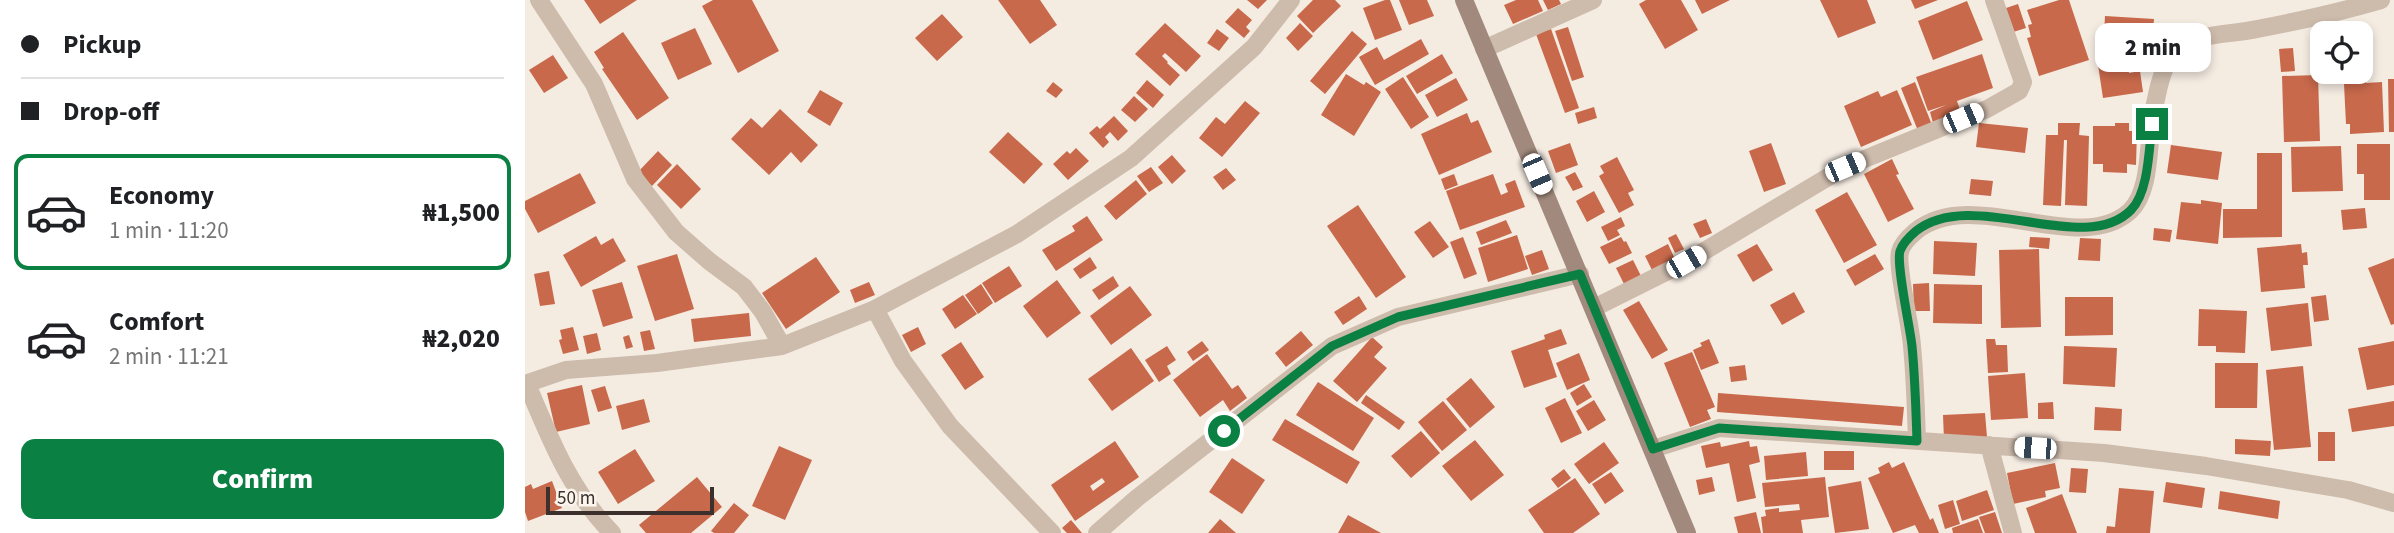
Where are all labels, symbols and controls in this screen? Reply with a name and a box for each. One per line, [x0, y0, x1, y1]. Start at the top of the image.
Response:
map controls [2310, 21, 2373, 84]
button: locate [2310, 21, 2373, 84]
callout: 2 min [2094, 23, 2210, 72]
text: Pickup [63, 26, 141, 63]
text: 2 min [2125, 31, 2181, 64]
text: Drop-off [63, 93, 159, 130]
car [1940, 100, 1987, 136]
route end [2136, 108, 2168, 140]
car [1822, 149, 1869, 185]
car [1520, 151, 1555, 197]
text: Economy [109, 177, 214, 214]
icon: car [25, 181, 88, 244]
text: ₦1,500 [423, 194, 500, 231]
text: 1 min · 11:20 [109, 214, 229, 247]
car [1663, 242, 1710, 282]
text: Comfort [109, 303, 204, 340]
icon: car [25, 307, 88, 370]
text: ₦2,020 [423, 320, 500, 357]
text: 2 min · 11:21 [109, 340, 229, 373]
route start [1208, 415, 1240, 447]
car [2014, 436, 2057, 460]
button: Confirm [21, 439, 504, 519]
scale bar [546, 484, 714, 516]
text: 50 m [557, 485, 595, 512]

